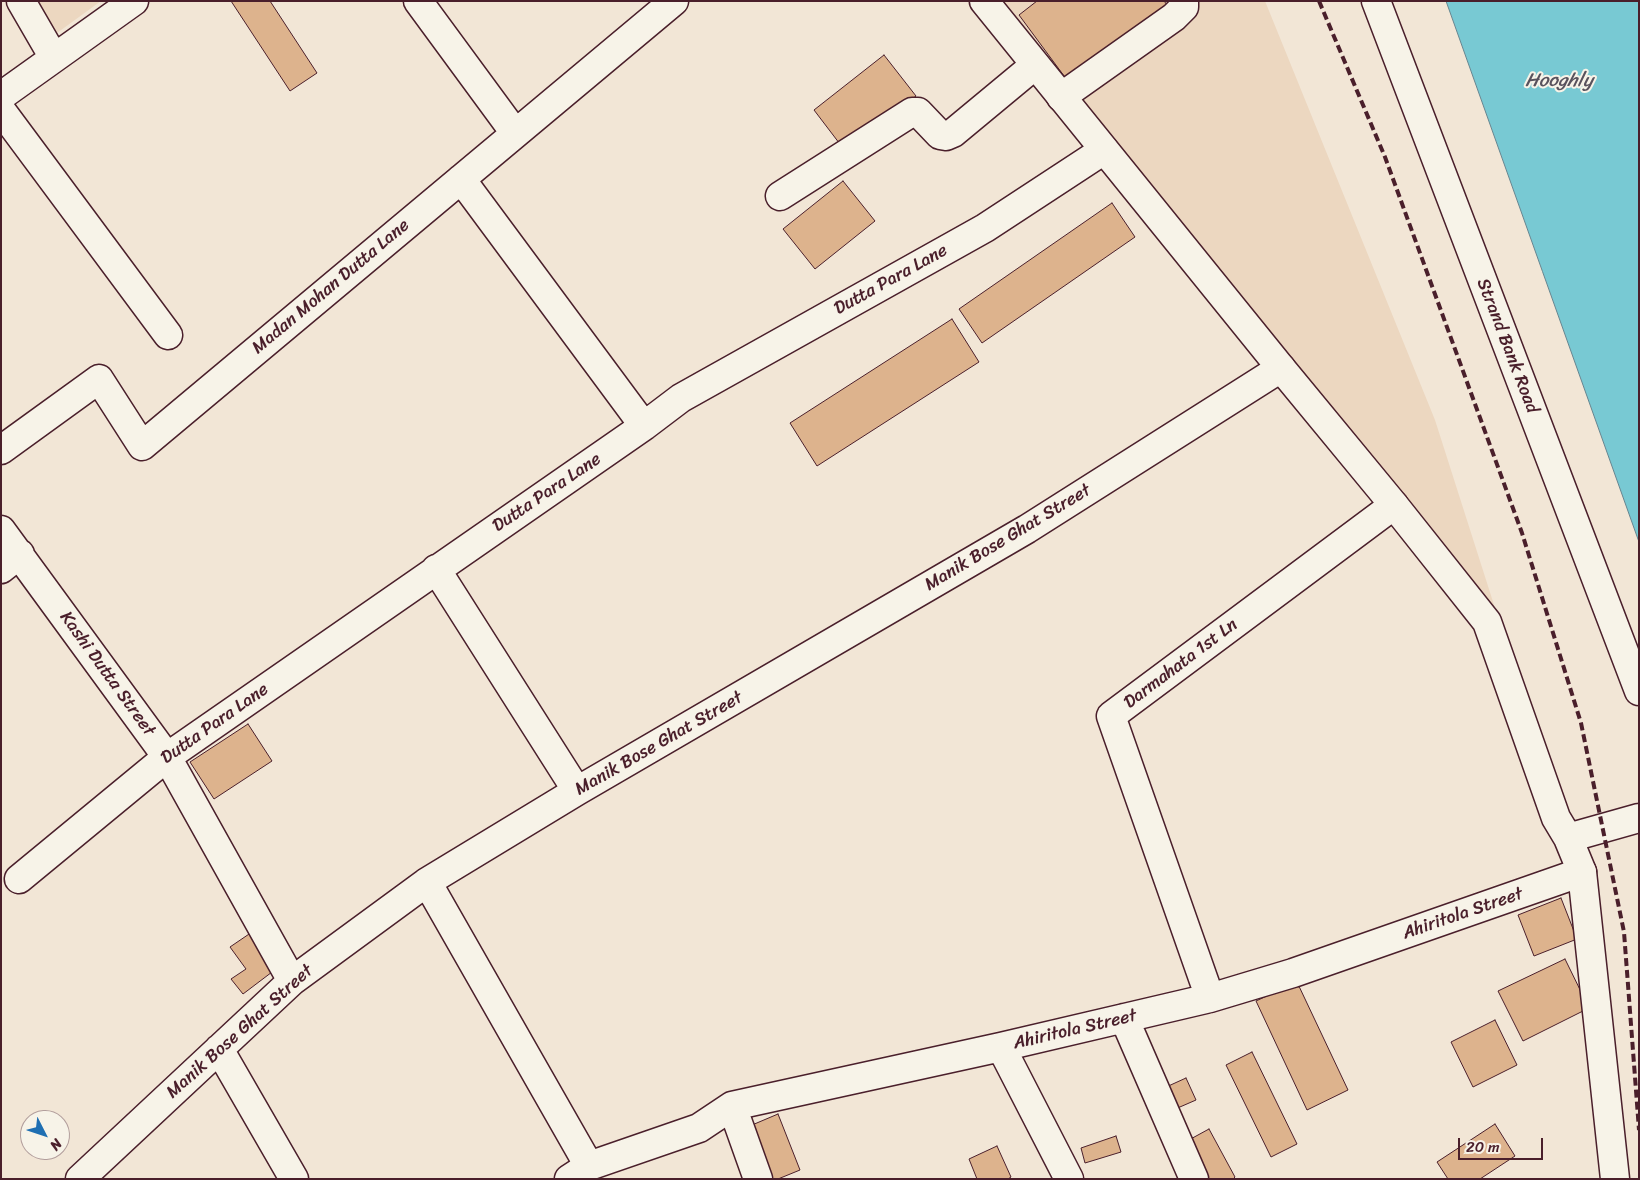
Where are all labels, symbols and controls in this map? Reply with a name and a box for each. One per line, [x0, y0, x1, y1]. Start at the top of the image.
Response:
water label: Hooghly [1525, 70, 1593, 92]
street label: Madan Mohan Dutta Lane [248, 215, 414, 359]
street label: Dutta Para Lane [831, 240, 951, 320]
street label: Strand Bank Road [1471, 276, 1543, 416]
street label: Dutta Para Lane [489, 449, 605, 537]
street label: Manik Bose Ghat Street [921, 480, 1095, 596]
street label: Kashi Dutta Street [55, 608, 159, 740]
street label: Darmahata 1st Ln [1120, 614, 1242, 714]
street label: Dutta Para Lane [157, 679, 273, 769]
street label: Manik Bose Ghat Street [571, 687, 747, 801]
street label: Ahiritola Street [1400, 883, 1526, 945]
street label: Manik Bose Ghat Street [162, 960, 318, 1104]
street label: Ahiritola Street [1011, 1005, 1139, 1055]
north arrow [20, 1110, 70, 1160]
scale bar [1460, 1128, 1545, 1160]
text: N [43, 1133, 69, 1156]
text: 20 m [1466, 1134, 1500, 1160]

